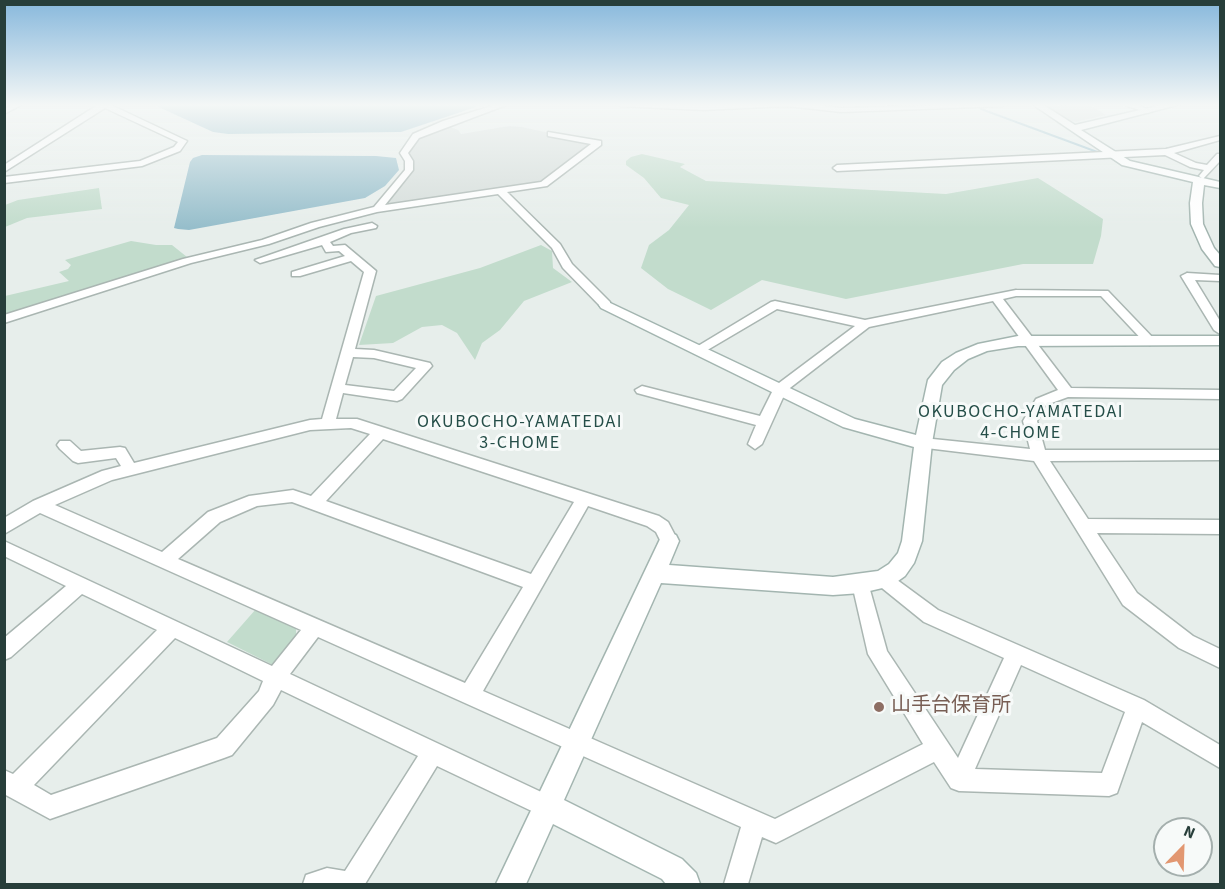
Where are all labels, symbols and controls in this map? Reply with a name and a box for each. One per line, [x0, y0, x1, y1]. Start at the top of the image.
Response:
district label: OKUBOCHO-YAMATEDAI 4-CHOME [918, 402, 1124, 444]
district label: OKUBOCHO-YAMATEDAI 3-CHOME [417, 412, 623, 454]
place label: 山手台保育所 [891, 695, 1011, 719]
marker: 山手台保育所 [872, 700, 886, 714]
north arrow [1153, 817, 1213, 877]
text: N [1180, 820, 1198, 844]

